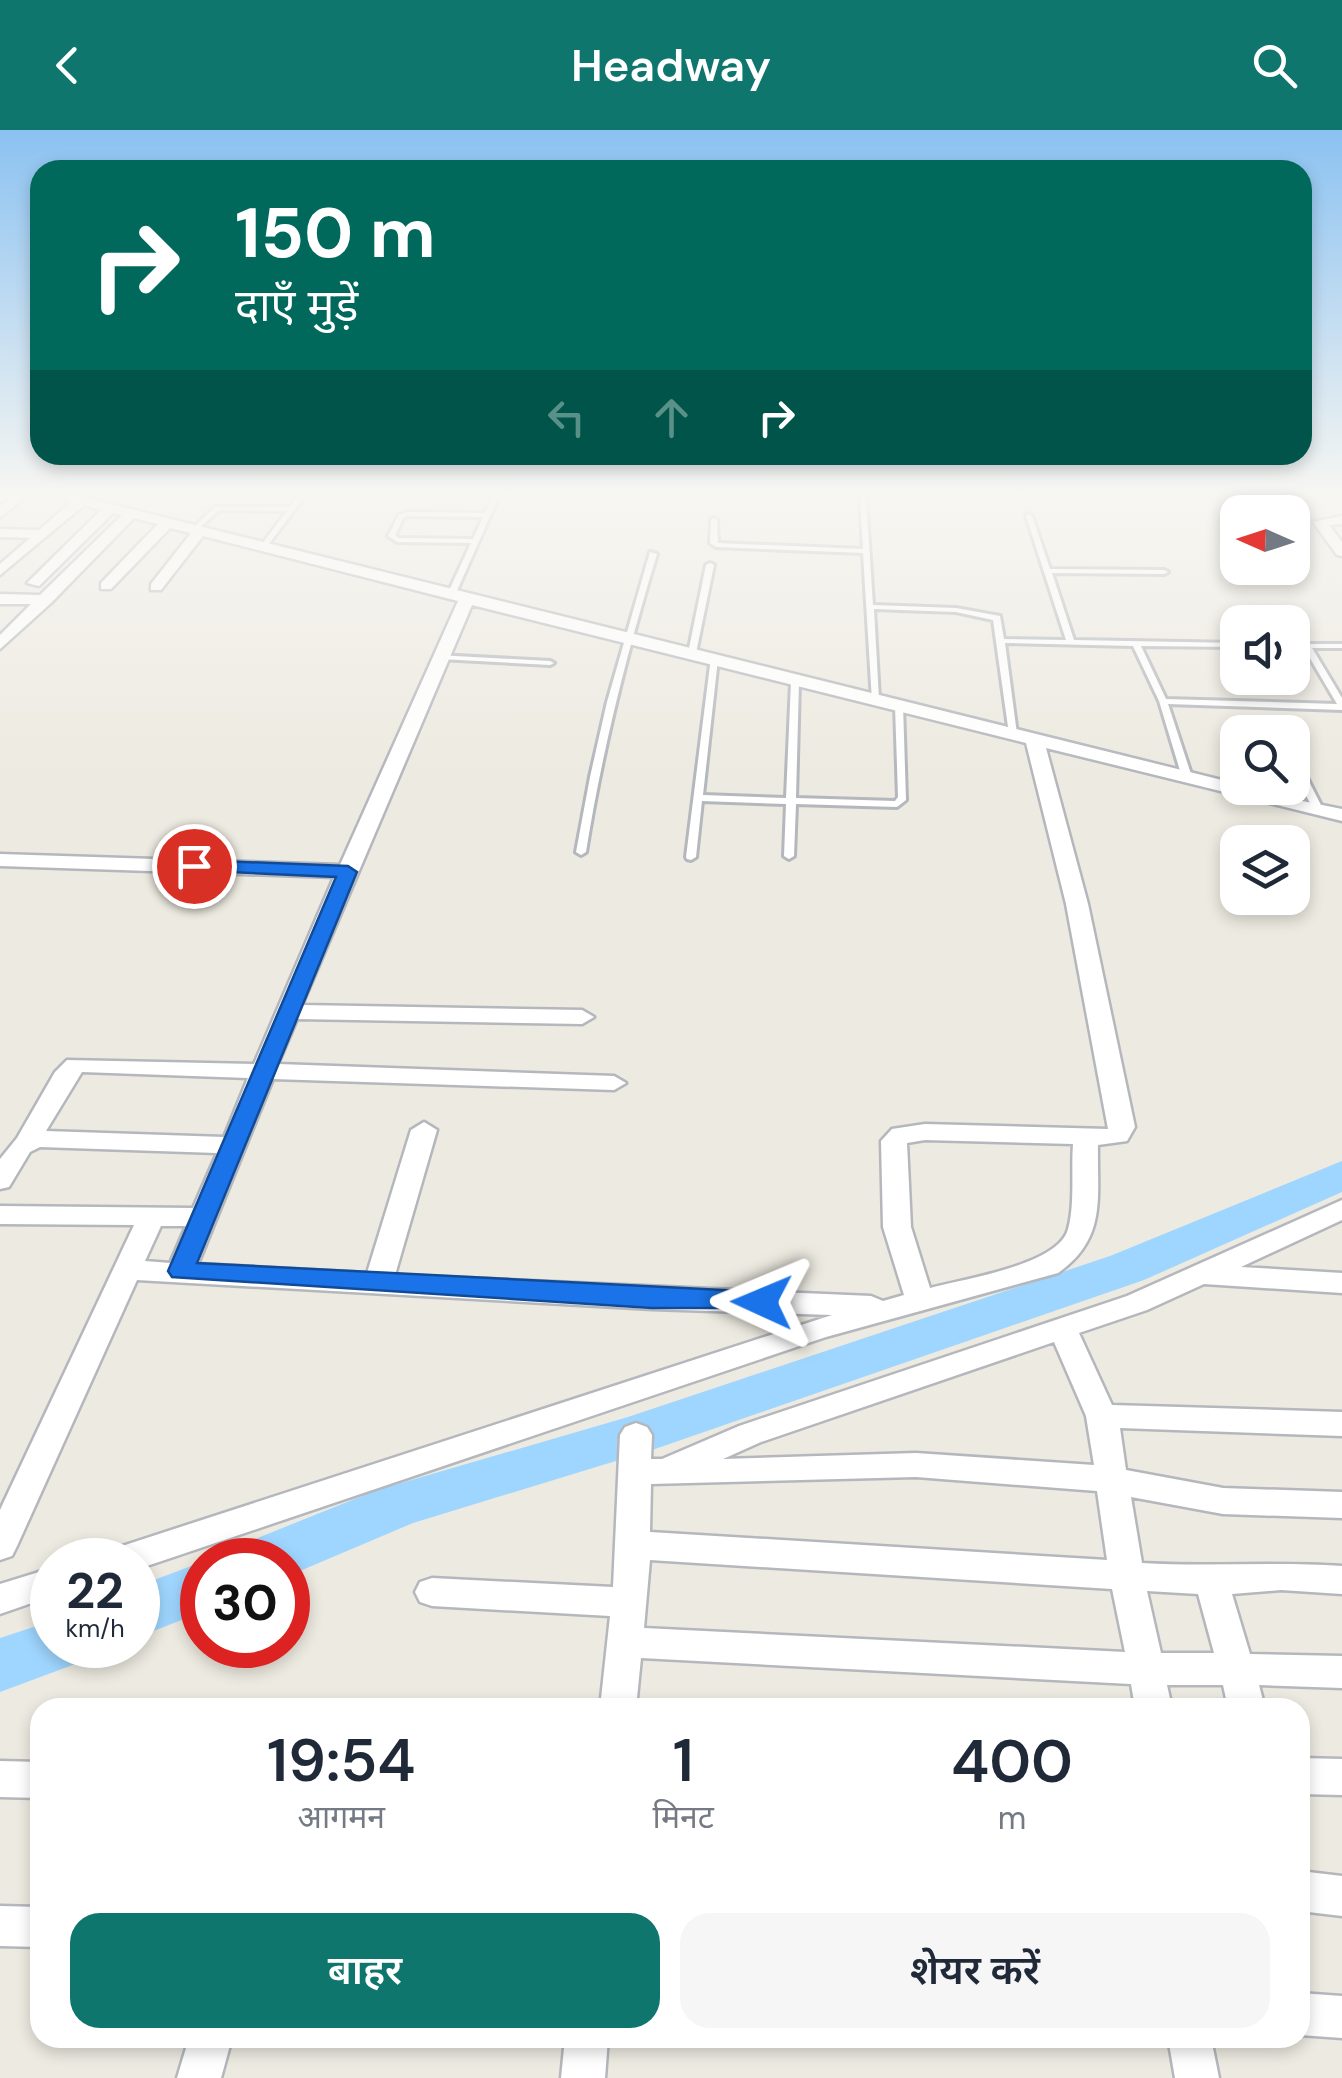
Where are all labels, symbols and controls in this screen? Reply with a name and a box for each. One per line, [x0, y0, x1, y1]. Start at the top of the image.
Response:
text: Headway [571, 36, 771, 95]
icon: back [40, 38, 95, 93]
icon: search [1247, 38, 1302, 93]
text: 150 m [235, 188, 436, 279]
icon: right [70, 200, 200, 330]
text: दाएँ मुड़ें [235, 276, 358, 335]
icon: left [539, 390, 594, 445]
icon: ahead [644, 390, 699, 445]
icon: right [749, 390, 804, 445]
north arrow [1220, 495, 1310, 585]
map controls [1220, 495, 1310, 915]
button: sound [1220, 605, 1310, 695]
button: search [1220, 715, 1310, 805]
pin [152, 824, 237, 909]
button: layers [1220, 825, 1310, 915]
icon: arrive [167, 839, 222, 894]
position arrow [710, 1250, 814, 1354]
speed limit sign: 30 [180, 1538, 310, 1668]
text: 22 [66, 1558, 124, 1624]
text: km/h [65, 1612, 125, 1645]
text: 19:54 [267, 1721, 416, 1800]
text: 1 [673, 1721, 694, 1800]
text: 400 [951, 1722, 1073, 1801]
text: आगमन [297, 1796, 385, 1838]
text: मिनट [653, 1796, 714, 1838]
text: m [998, 1797, 1026, 1839]
button: बाहर [70, 1913, 660, 2028]
button: शेयर करें [680, 1913, 1270, 2028]

